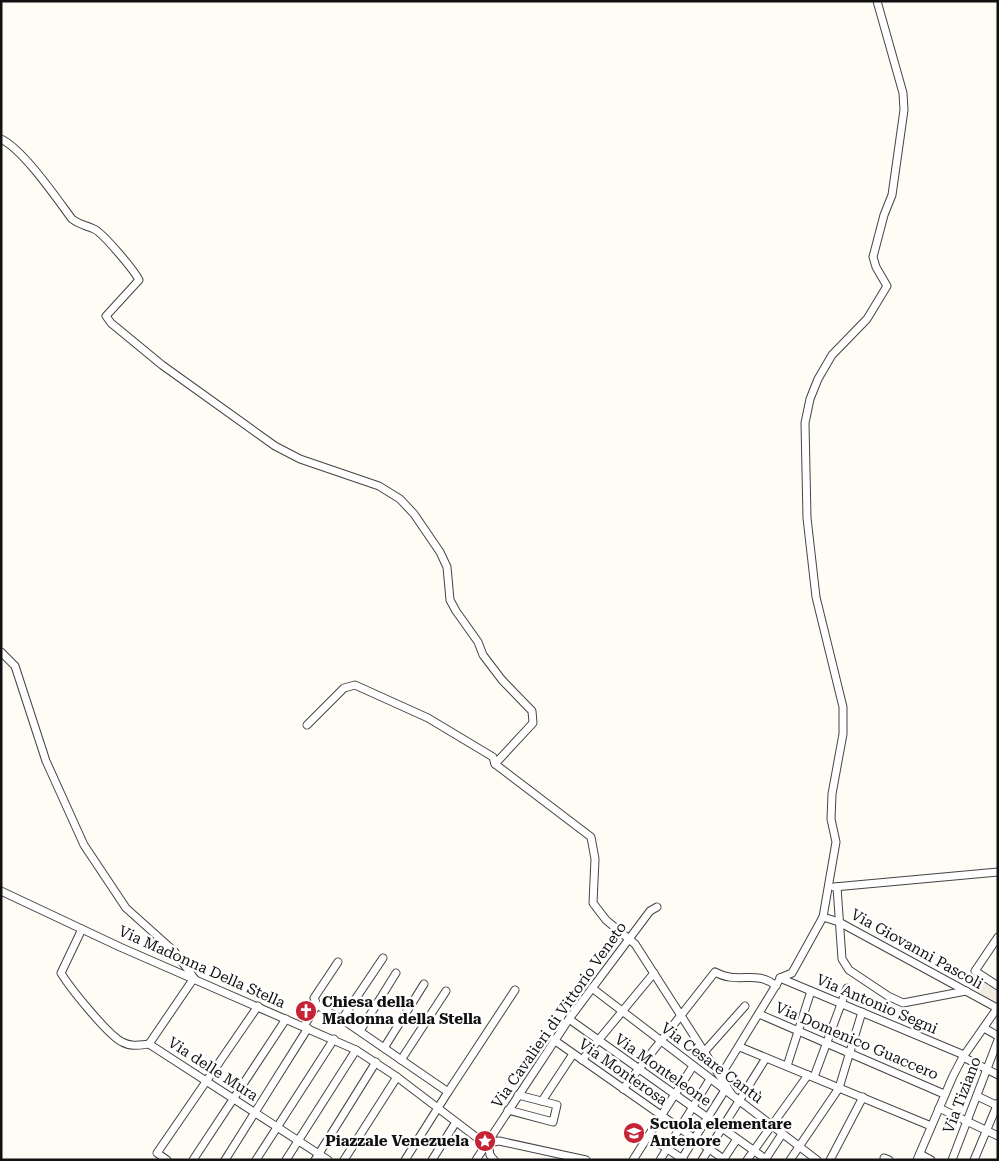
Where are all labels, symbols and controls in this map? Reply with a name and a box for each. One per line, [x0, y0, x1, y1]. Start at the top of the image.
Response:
street label: Via Giovanni Pascoli [848, 905, 986, 993]
street label: Via Cavalieri di Vittorio Veneto [488, 919, 630, 1111]
street label: Via Madonna Della Stella [116, 922, 288, 1012]
street label: Via Antonio Segni [814, 970, 941, 1038]
place label: Chiesa della Madonna della Stella [322, 993, 482, 1028]
street label: Via Domenico Guaccero [773, 998, 941, 1084]
church icon: Chiesa della Madonna della Stella [294, 999, 318, 1023]
street label: Via Cesare Cantù [657, 1019, 767, 1108]
street label: Via Monteleone [611, 1030, 715, 1110]
street label: Via delle Mura [165, 1033, 261, 1105]
street label: Via Monterosa [575, 1035, 671, 1109]
street label: Via Tiziano [939, 1054, 985, 1136]
place label: Scuola elementare Antenore [650, 1115, 792, 1150]
school or university icon: Scuola elementare Antenore [622, 1121, 646, 1145]
place icon: Piazzale Venezuela [473, 1129, 497, 1153]
place label: Piazzale Venezuela [325, 1132, 469, 1150]

